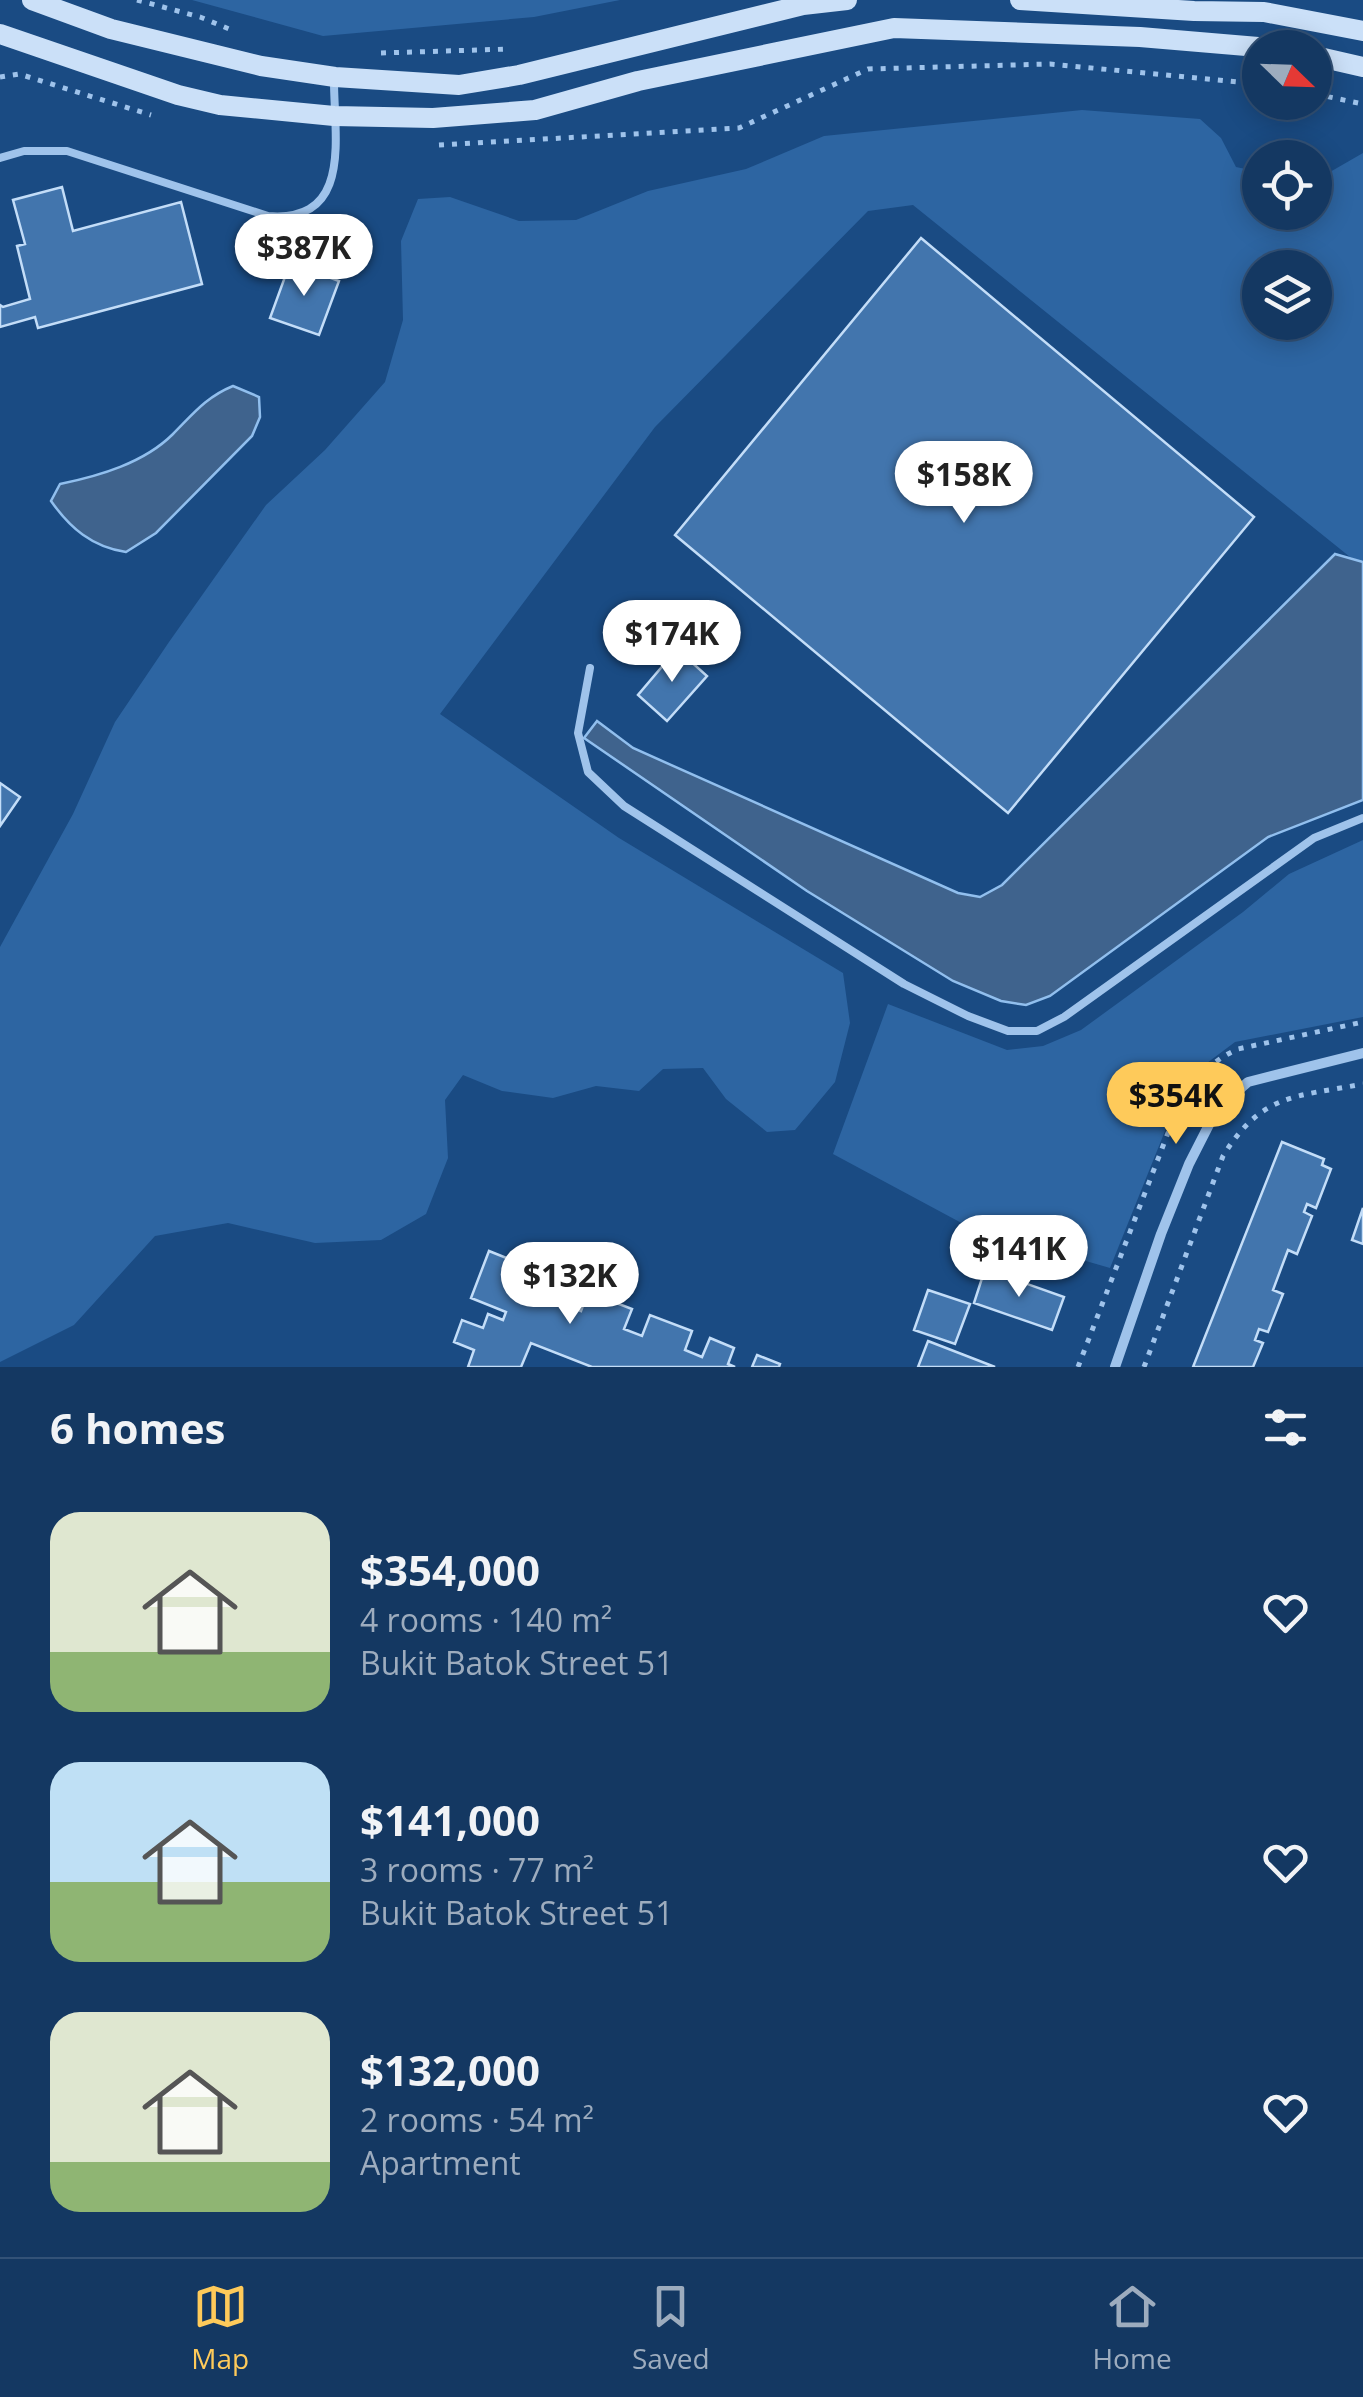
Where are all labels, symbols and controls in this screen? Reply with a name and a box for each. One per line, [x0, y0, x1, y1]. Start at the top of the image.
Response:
north arrow [1242, 30, 1332, 120]
map controls [1242, 30, 1332, 340]
button: locate [1242, 140, 1332, 230]
pin: $387K [234, 214, 374, 299]
text: $387K [257, 225, 351, 268]
button: layers [1242, 250, 1332, 340]
pin: $158K [894, 441, 1034, 526]
text: $158K [917, 452, 1011, 495]
pin: $174K [602, 600, 742, 685]
text: $174K [625, 611, 719, 654]
pin: $354K [1106, 1062, 1246, 1147]
text: $354K [1129, 1073, 1223, 1116]
pin: $141K [949, 1215, 1089, 1300]
text: $141K [972, 1226, 1066, 1269]
pin: $132K [500, 1242, 640, 1327]
text: $132K [523, 1253, 617, 1296]
text: 6 homes [50, 1399, 225, 1456]
icon: filters [1258, 1400, 1313, 1455]
text: $354,000 [360, 1541, 540, 1598]
icon: home [130, 1552, 250, 1672]
icon: heart [1258, 1585, 1313, 1640]
text: 4 rooms · 140 m² [360, 1598, 612, 1641]
text: Bukit Batok Street 51 [360, 1641, 673, 1684]
text: $141,000 [360, 1791, 540, 1848]
icon: home [130, 1802, 250, 1922]
icon: heart [1258, 1835, 1313, 1890]
text: 3 rooms · 77 m² [360, 1848, 594, 1891]
text: Bukit Batok Street 51 [360, 1891, 673, 1934]
text: $132,000 [360, 2041, 540, 2098]
icon: home [130, 2052, 250, 2172]
icon: heart [1258, 2085, 1313, 2140]
text: 2 rooms · 54 m² [360, 2098, 594, 2141]
text: Apartment [360, 2141, 521, 2184]
tab: Map [191, 2279, 249, 2377]
tab: Saved [632, 2279, 710, 2377]
tab: Home [1092, 2279, 1172, 2377]

